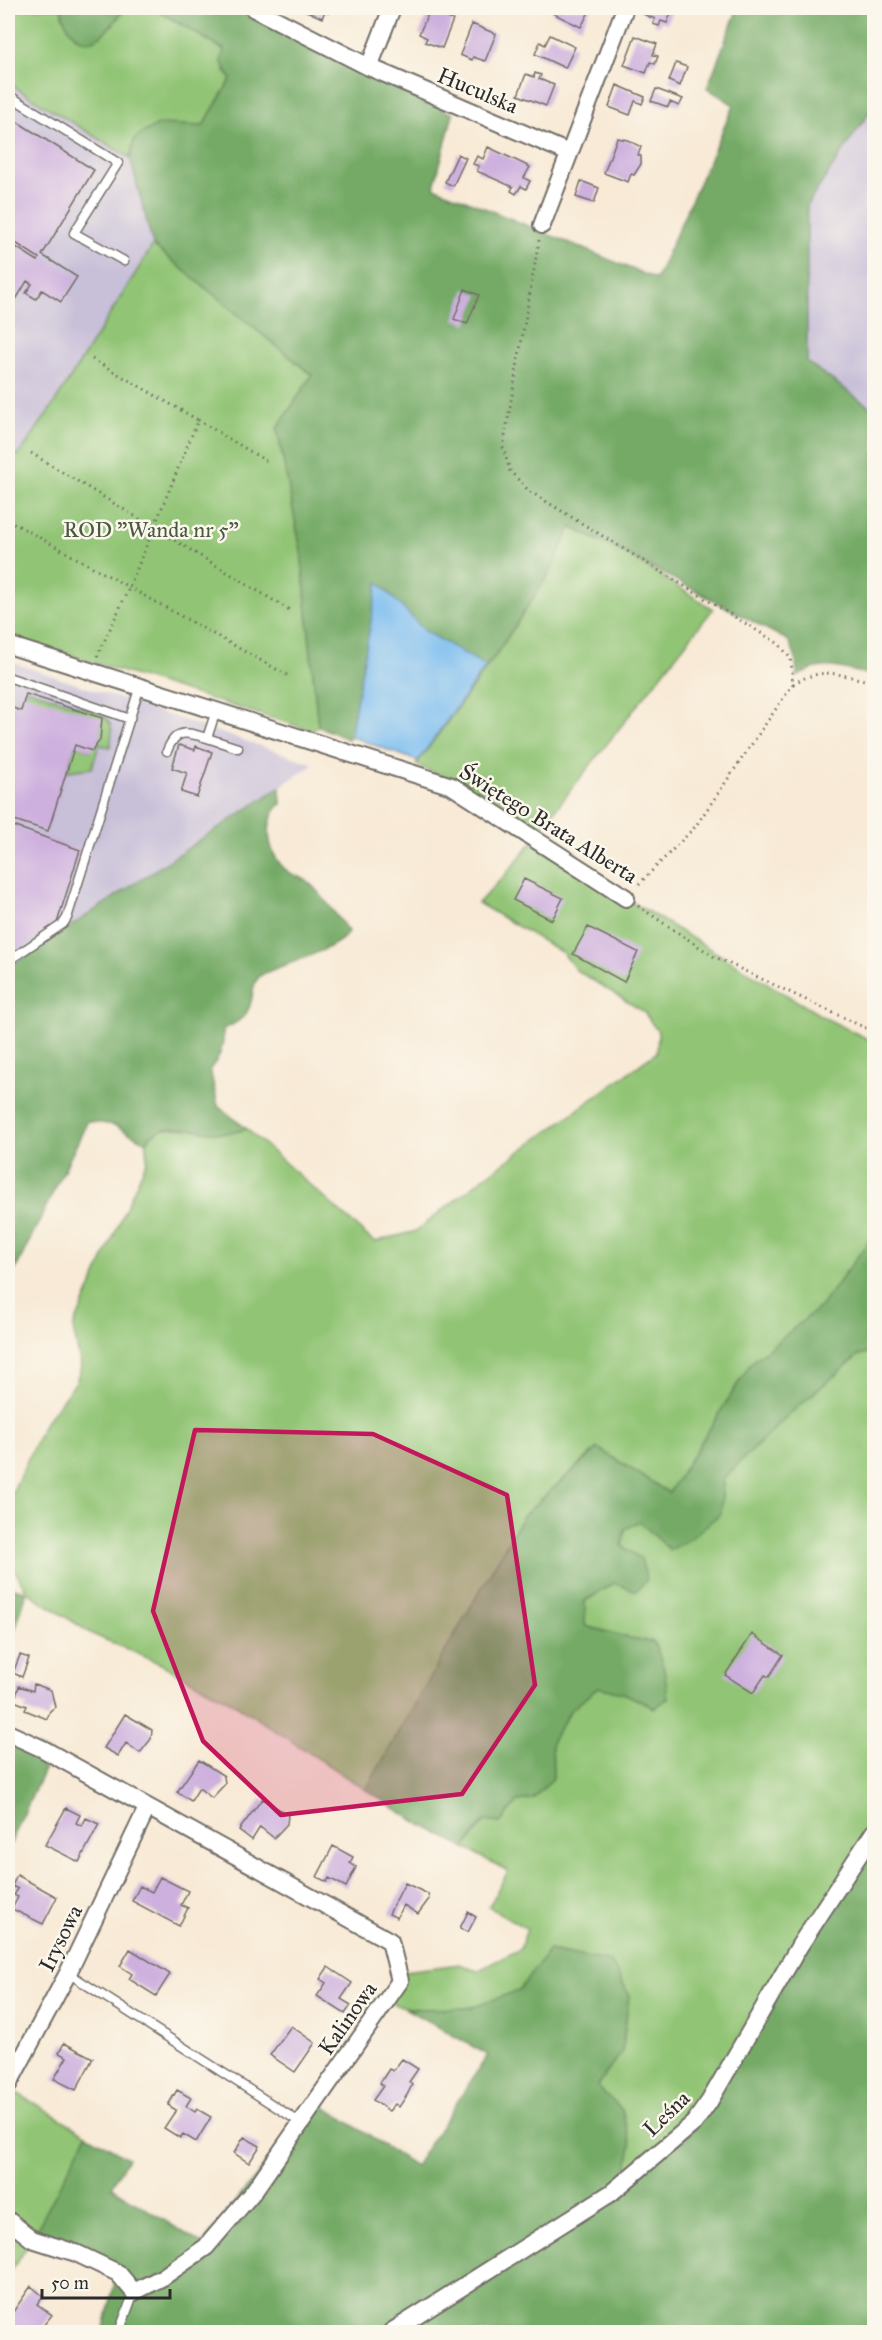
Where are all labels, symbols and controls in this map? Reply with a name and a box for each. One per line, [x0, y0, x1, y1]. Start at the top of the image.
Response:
street label: Huculska [433, 61, 523, 120]
park label: ROD "Wanda nr 5" [63, 516, 239, 543]
street label: Świętego Brata Alberta [455, 758, 643, 890]
street label: Irysowa [33, 1900, 88, 1976]
street label: Kalinowa [312, 1976, 383, 2060]
street label: Leśna [637, 2084, 696, 2142]
scale bar [42, 2262, 170, 2300]
text: 50 m [51, 2272, 89, 2294]

